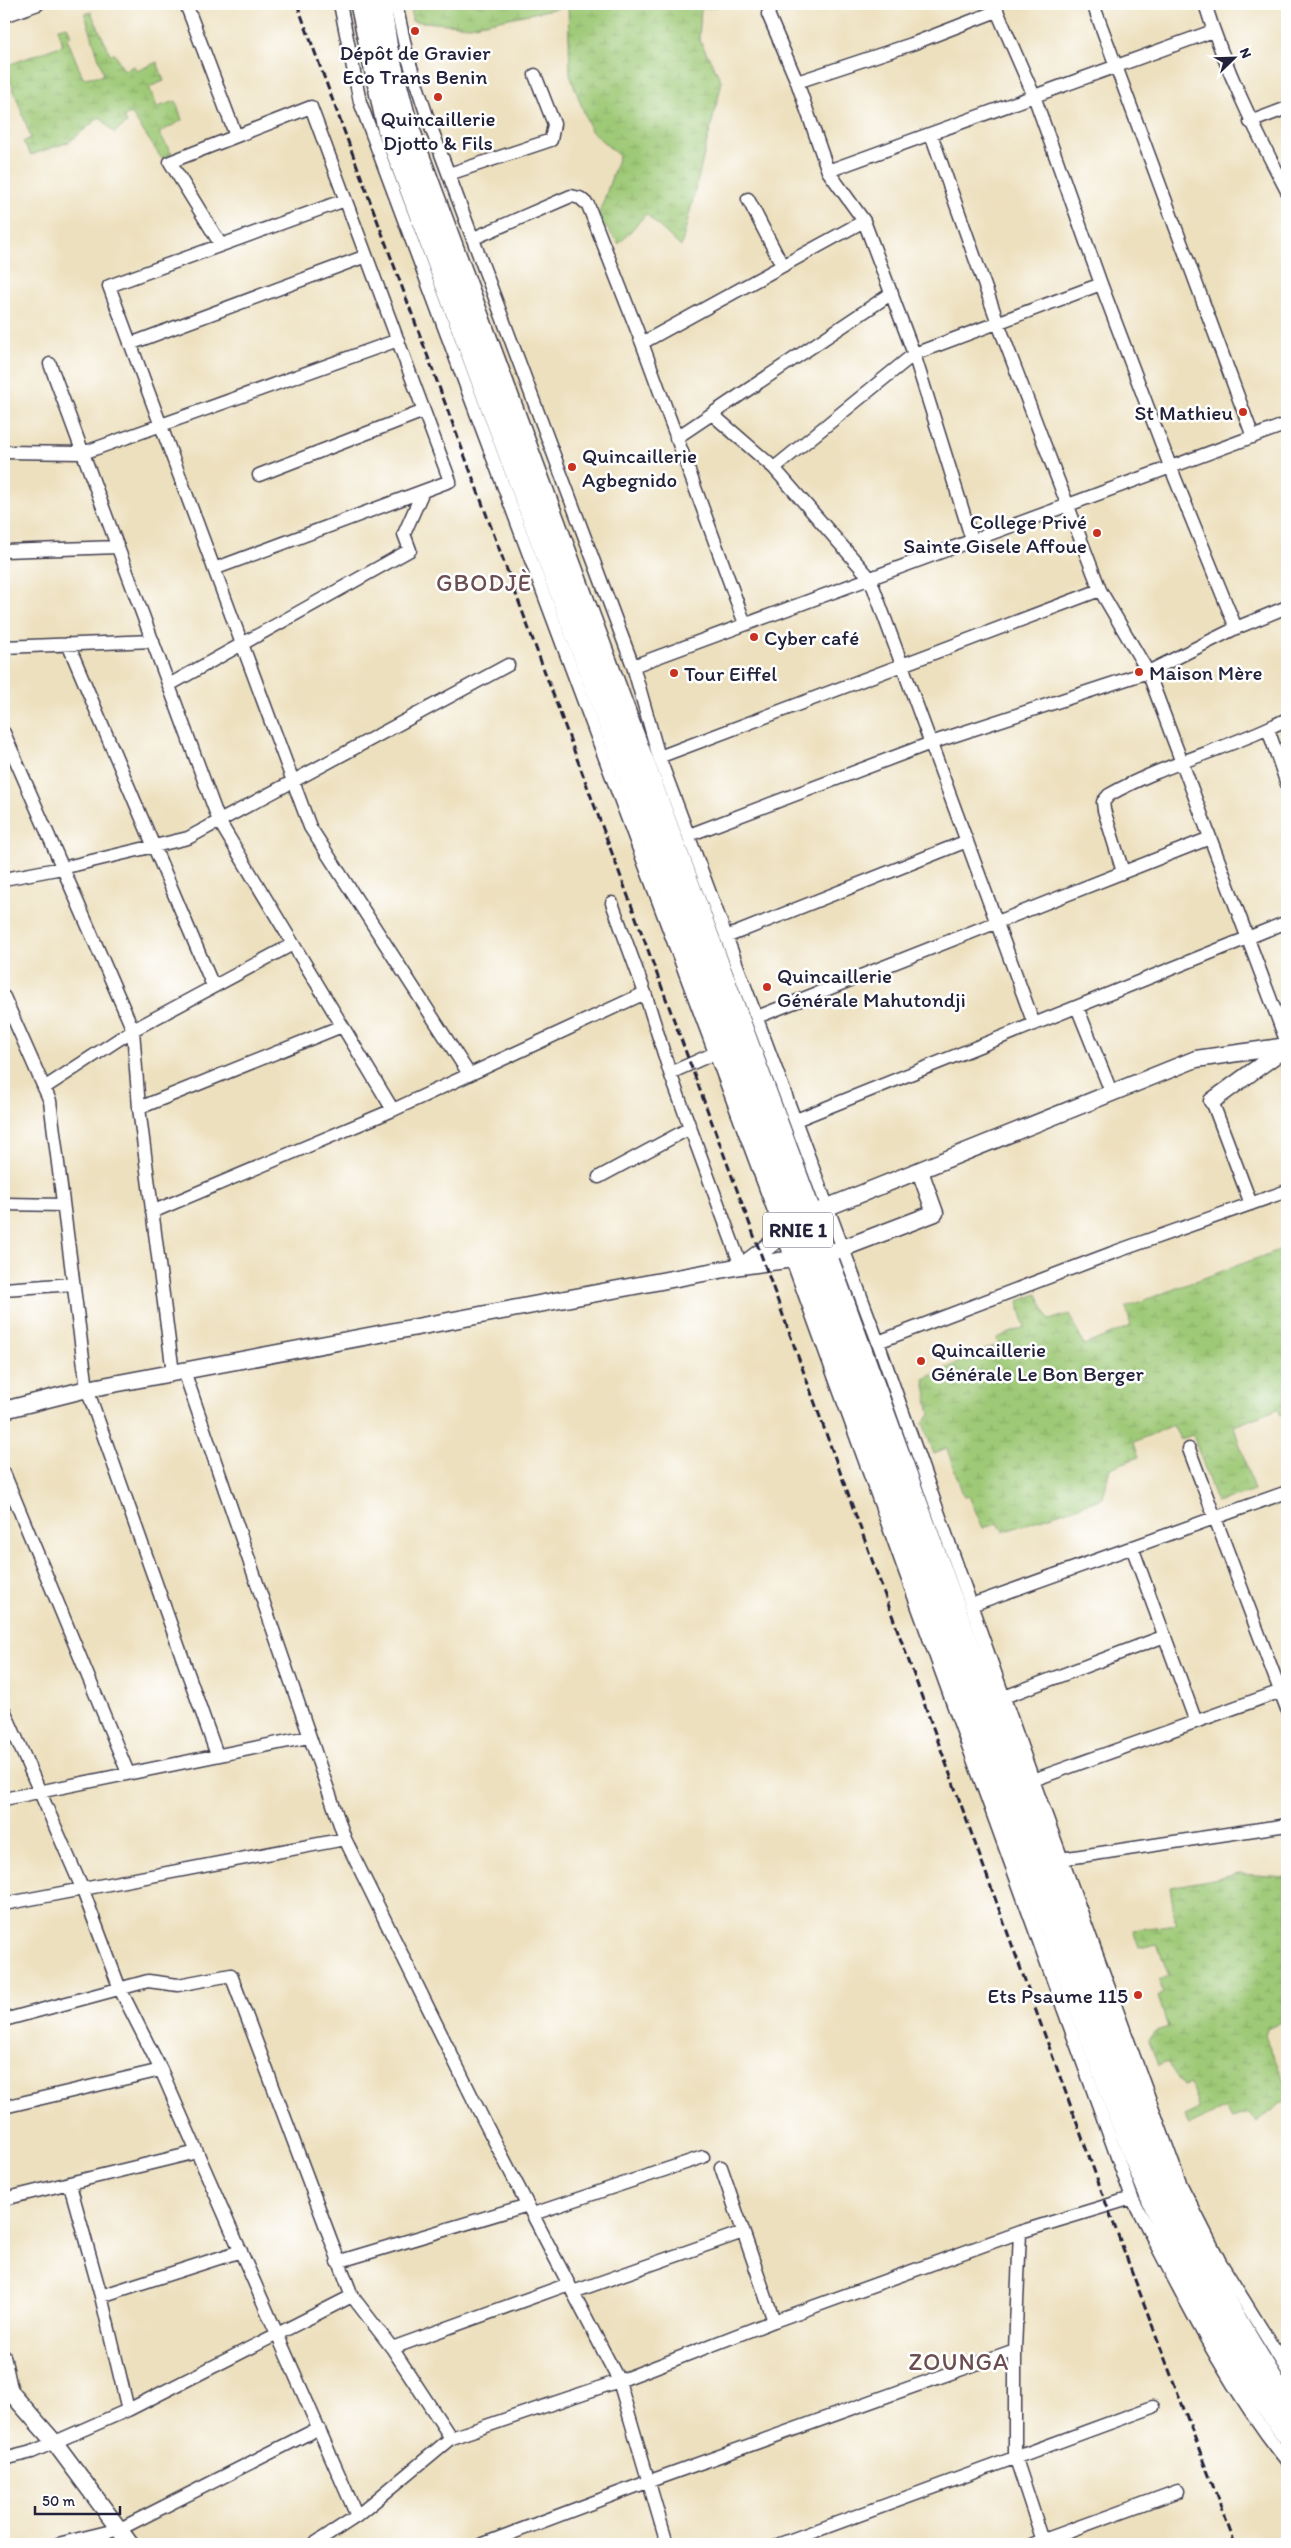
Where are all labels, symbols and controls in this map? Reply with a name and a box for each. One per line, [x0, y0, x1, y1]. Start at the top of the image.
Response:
marker: Dépôt de Gravier Eco Trans Benin [409, 25, 421, 37]
north arrow [1208, 32, 1258, 82]
place label: Dépôt de Gravier Eco Trans Benin [339, 40, 491, 89]
text: N [1236, 45, 1255, 61]
marker: Quincaillerie Djotto & Fils [432, 91, 444, 103]
place label: Quincaillerie Djotto & Fils [380, 106, 496, 155]
place label: St Mathieu [1135, 400, 1233, 425]
marker: St Mathieu [1237, 406, 1249, 418]
place label: Quincaillerie Agbegnido [582, 443, 697, 492]
marker: Quincaillerie Agbegnido [566, 461, 578, 473]
place label: College Privé Sainte Gisele Affoue [903, 509, 1087, 558]
marker: College Privé Sainte Gisele Affoue [1091, 527, 1103, 539]
district label: GBODJÈ [436, 568, 532, 597]
place label: Cyber café [764, 625, 859, 650]
marker: Cyber café [748, 631, 760, 643]
place label: Maison Mère [1149, 660, 1263, 685]
place label: Tour Eiffel [684, 661, 777, 686]
marker: Maison Mère [1133, 666, 1145, 678]
marker: Tour Eiffel [668, 667, 680, 679]
place label: Quincaillerie Générale Mahutondji [777, 963, 966, 1012]
marker: Quincaillerie Générale Mahutondji [761, 981, 773, 993]
road number: RNIE 1 [763, 1212, 833, 1248]
place label: Quincaillerie Générale Le Bon Berger [931, 1337, 1144, 1386]
marker: Quincaillerie Générale Le Bon Berger [915, 1355, 927, 1367]
place label: Ets Psaume 115 [988, 1983, 1128, 2008]
marker: Ets Psaume 115 [1132, 1989, 1144, 2001]
district label: ZOUNGA [909, 2347, 1009, 2376]
scale bar [35, 2483, 120, 2515]
text: 50 m [42, 2492, 75, 2510]

